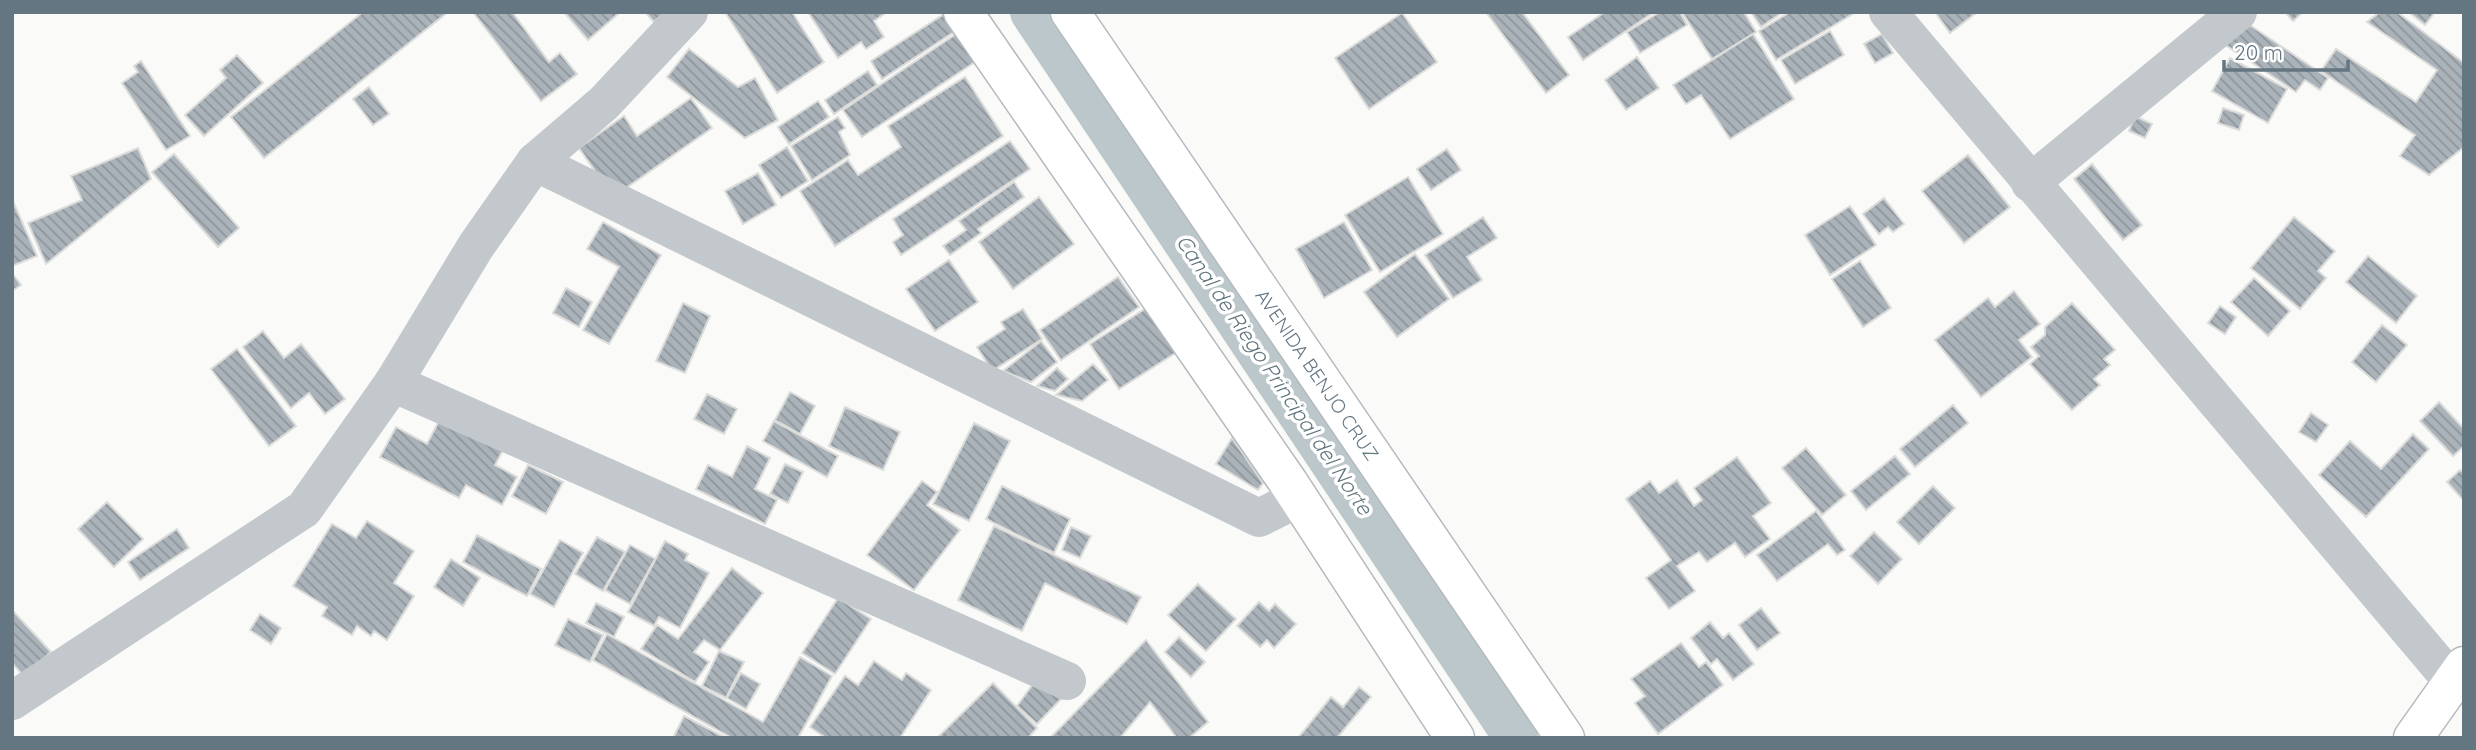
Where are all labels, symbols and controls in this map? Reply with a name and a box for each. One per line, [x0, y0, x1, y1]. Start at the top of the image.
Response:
scale bar [2224, 28, 2348, 72]
text: 20 m [2234, 39, 2283, 65]
water label: Canal de Riego Principal del Norte [1171, 229, 1379, 520]
street label: AVENIDA BENJO CRUZ [1250, 284, 1384, 465]

